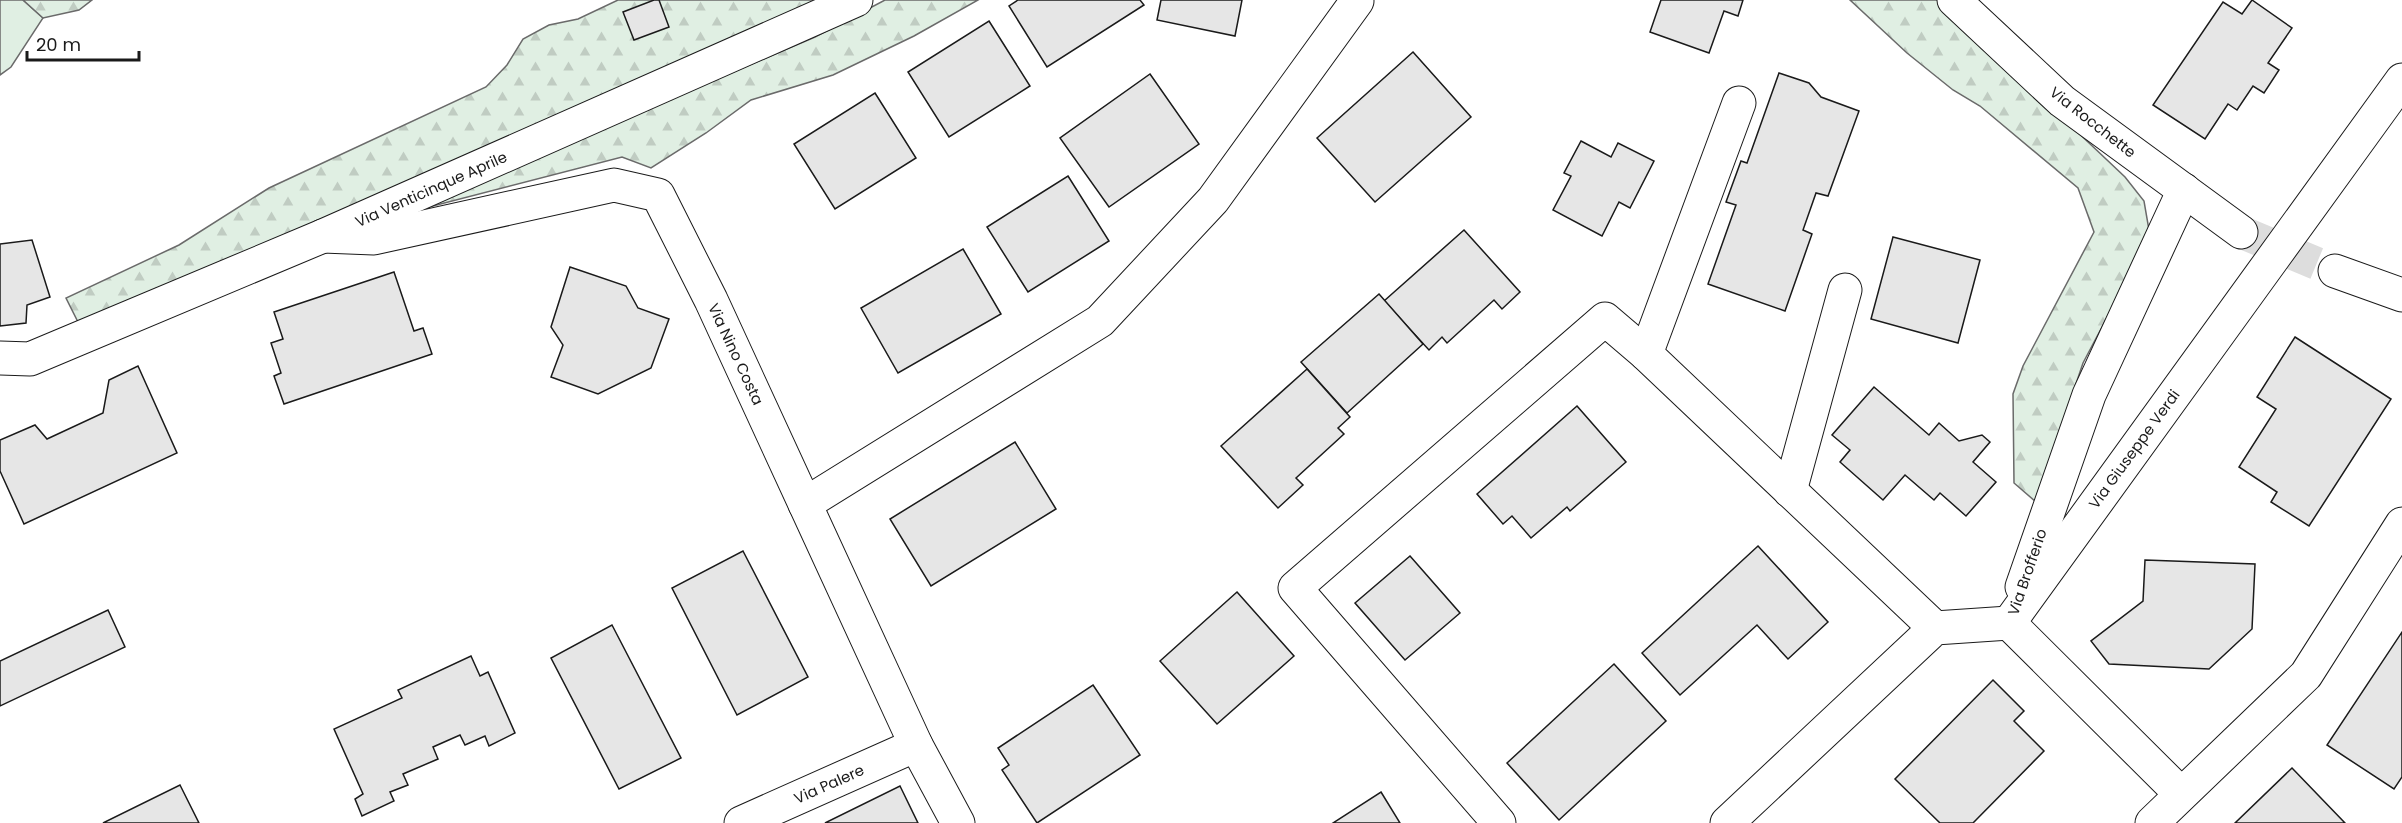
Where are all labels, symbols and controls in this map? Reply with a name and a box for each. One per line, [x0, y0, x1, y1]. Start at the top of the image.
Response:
scale bar [27, 24, 140, 62]
text: 20 m [36, 32, 81, 57]
street label: Via Rocchette [2046, 82, 2140, 162]
street label: Via Venticinque Aprile [352, 146, 510, 232]
street label: Via Nino Costa [703, 300, 769, 408]
street label: Via Giuseppe Verdi [2084, 385, 2184, 513]
street label: Via Brofferio [2002, 526, 2052, 618]
street label: Via Palere [791, 759, 867, 809]

